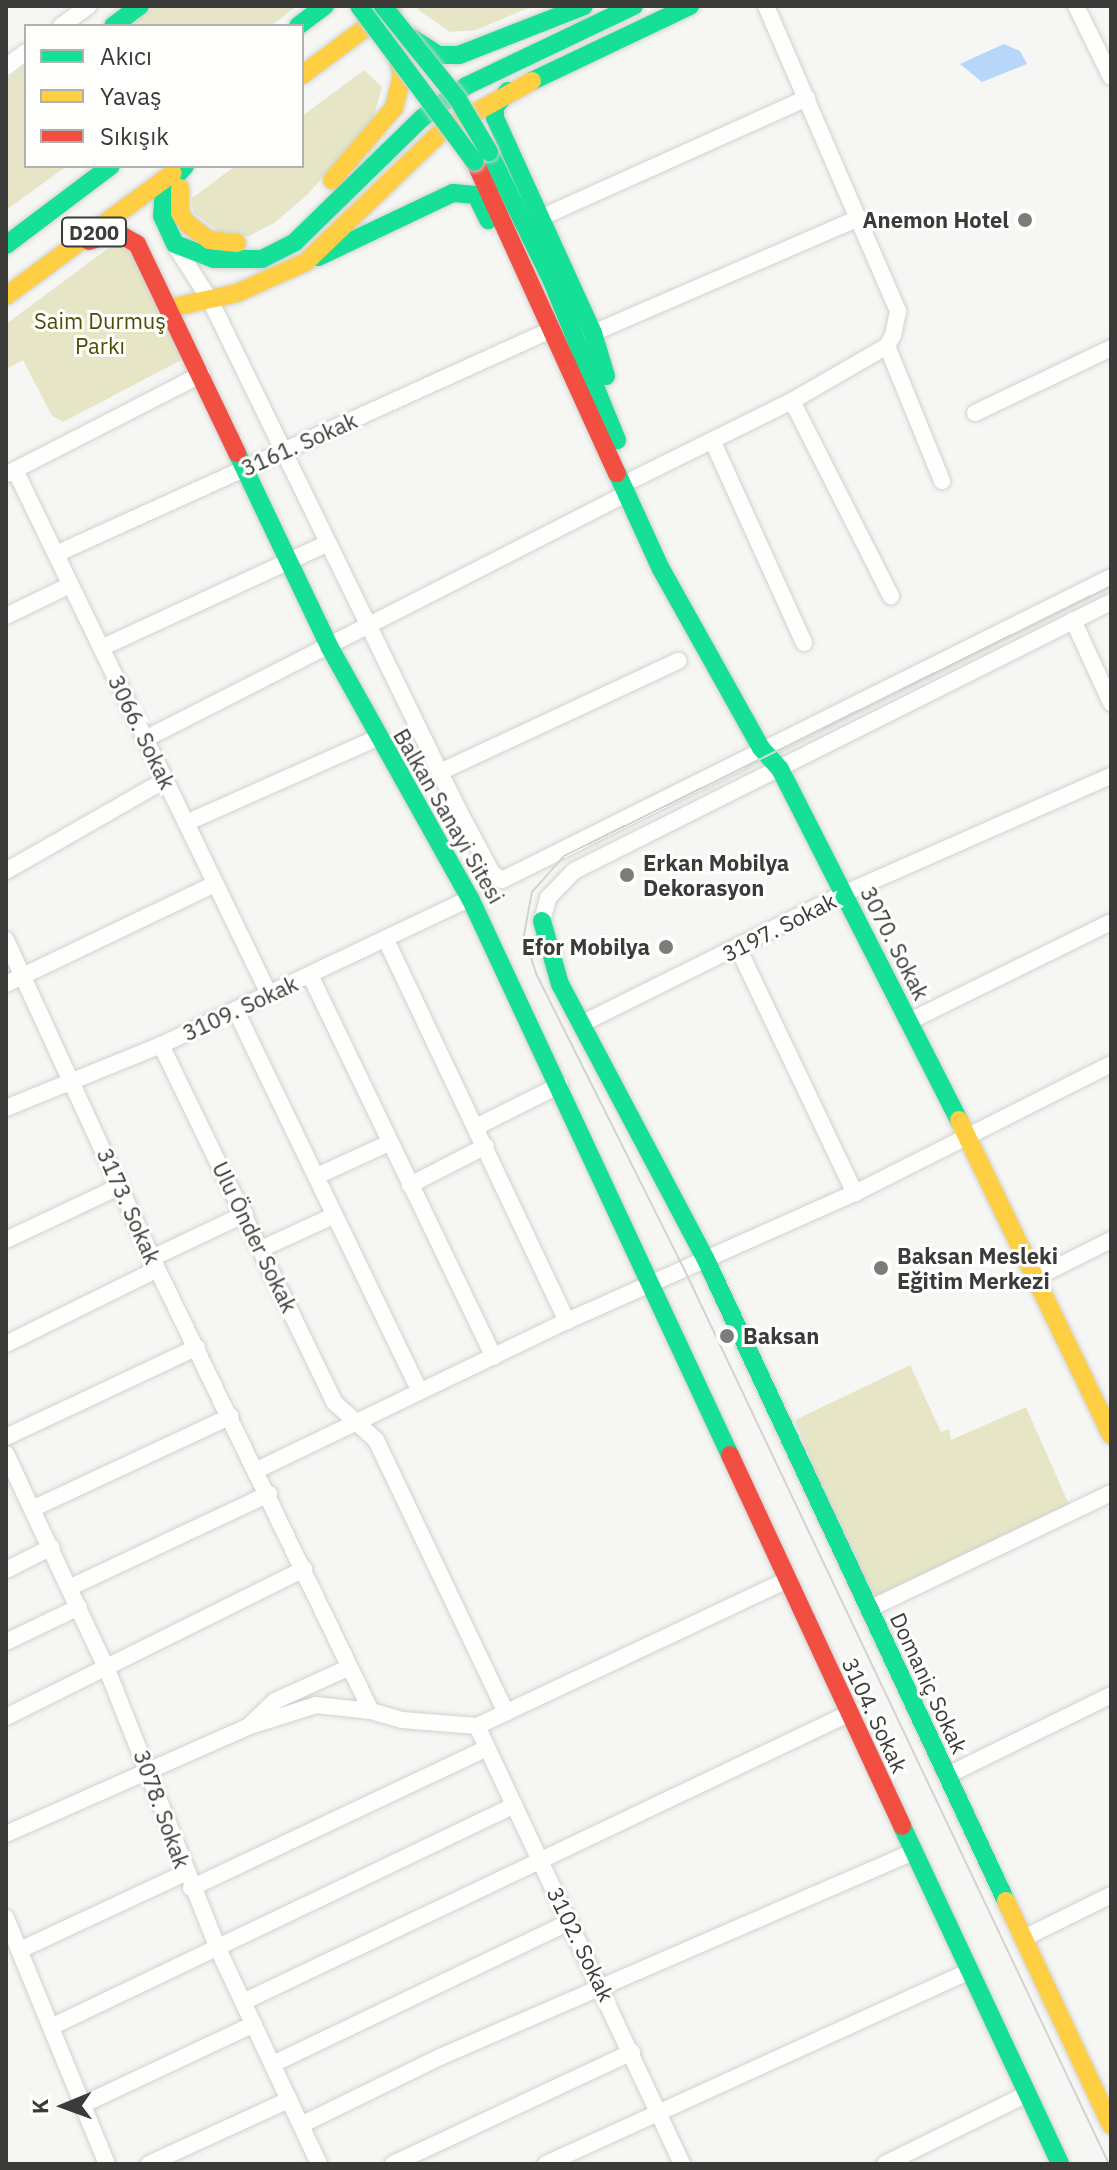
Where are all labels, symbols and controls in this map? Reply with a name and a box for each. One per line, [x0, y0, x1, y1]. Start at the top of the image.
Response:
legend [24, 24, 304, 168]
text: Akıcı [100, 40, 152, 72]
text: Yavaş [100, 80, 162, 112]
text: Sıkışık [100, 120, 169, 152]
place label: Anemon Hotel [863, 207, 1009, 233]
marker: Anemon Hotel [1016, 211, 1034, 229]
road number: D200 [60, 216, 128, 248]
park label: Saim Durmuş Parkı [34, 307, 166, 358]
street label: 3161. Sokak [237, 407, 361, 481]
street label: 3066. Sokak [103, 671, 181, 793]
street label: Balkan Sanayi Sitesi [388, 724, 510, 908]
place label: Erkan Mobilya Dekorasyon [643, 849, 789, 900]
marker: Erkan Mobilya Dekorasyon [618, 866, 636, 884]
street label: 3070. Sokak [855, 882, 935, 1004]
street label: 3197. Sokak [718, 887, 840, 967]
place label: Efor Mobilya [522, 934, 650, 960]
marker: Efor Mobilya [657, 938, 675, 956]
street label: 3109. Sokak [178, 970, 302, 1046]
street label: 3173. Sokak [92, 1144, 166, 1268]
street label: Ulu Önder Sokak [207, 1157, 303, 1317]
place label: Baksan Mesleki Eğitim Merkezi [897, 1242, 1058, 1294]
marker: Baksan Mesleki Eğitim Merkezi [872, 1259, 890, 1277]
place label: Baksan [743, 1323, 819, 1349]
marker: Baksan [718, 1327, 736, 1345]
street label: Domaniç Sokak [885, 1608, 973, 1758]
street label: 3104. Sokak [837, 1653, 913, 1777]
street label: 3078. Sokak [128, 1746, 196, 1872]
street label: 3102. Sokak [542, 1883, 620, 2005]
north arrow [24, 2066, 104, 2146]
text: K [25, 2099, 54, 2114]

